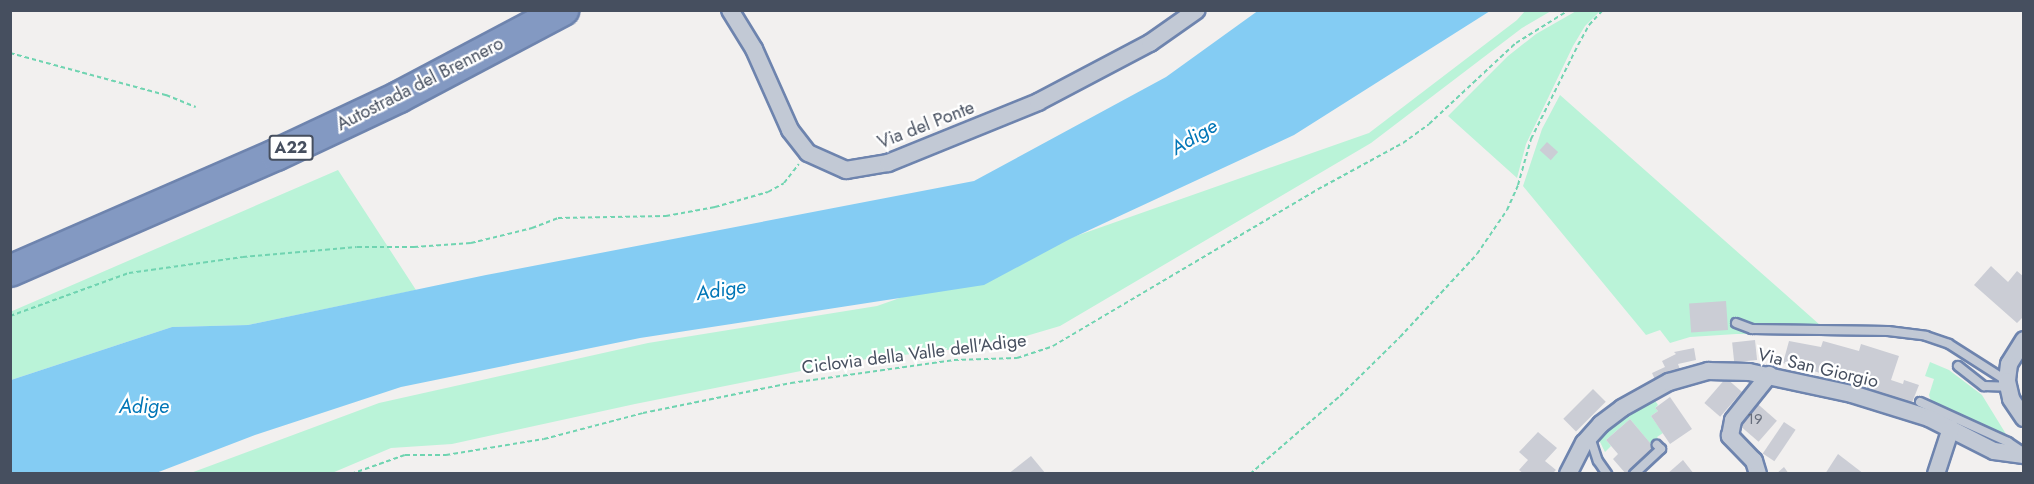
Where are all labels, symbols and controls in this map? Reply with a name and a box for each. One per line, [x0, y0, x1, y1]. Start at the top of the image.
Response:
street label: Autostrada del Brennero [333, 33, 507, 135]
street label: Via del Ponte [875, 97, 977, 153]
water label: Adige [1166, 114, 1222, 160]
road number: A22 [268, 135, 314, 161]
water label: Adige [694, 274, 748, 306]
street label: Ciclovia della Valle dell'Adige [800, 330, 1028, 378]
street label: Via San Giorgio [1756, 344, 1880, 392]
water label: Adige [119, 394, 169, 418]
house number: 19 [1747, 411, 1763, 429]

